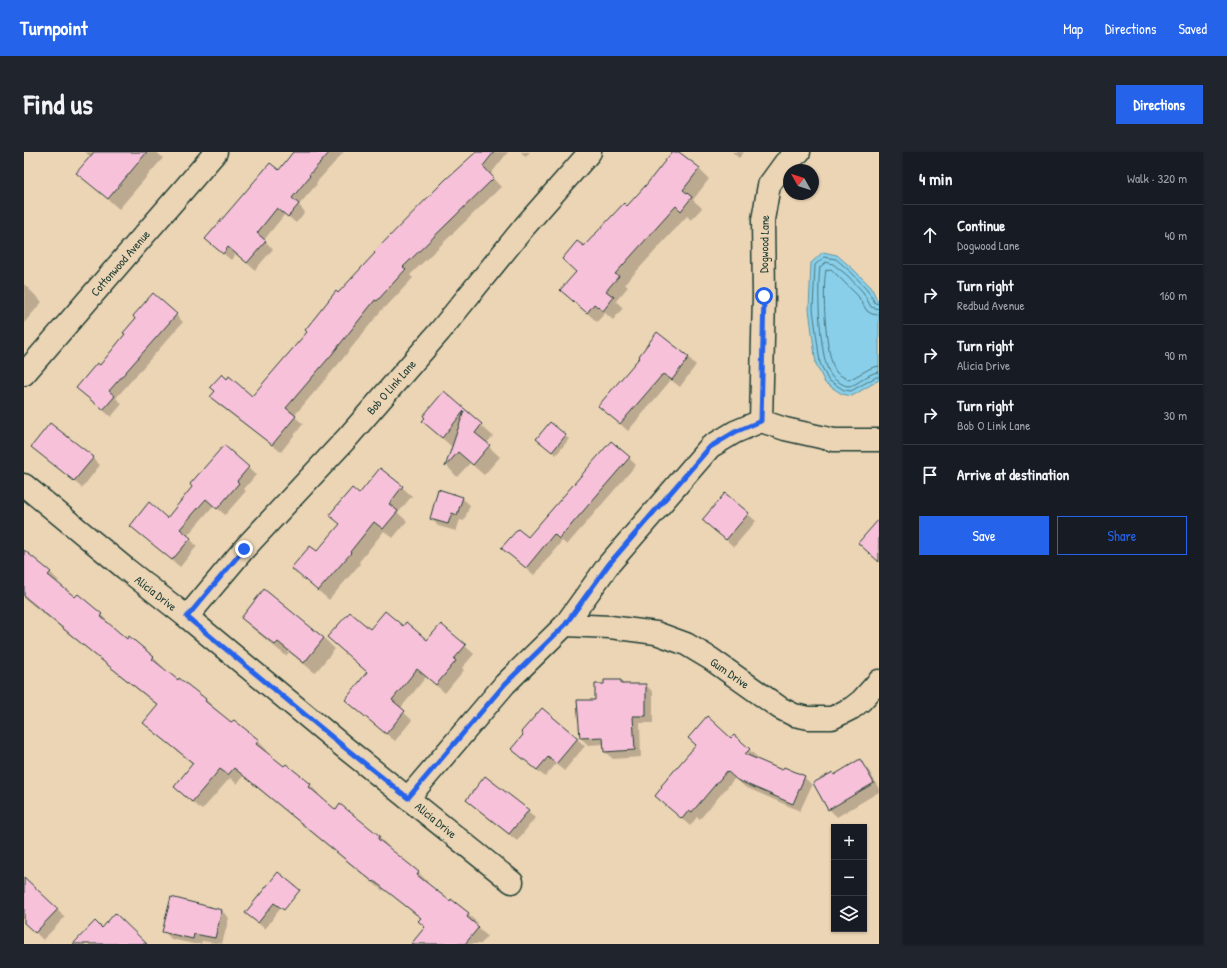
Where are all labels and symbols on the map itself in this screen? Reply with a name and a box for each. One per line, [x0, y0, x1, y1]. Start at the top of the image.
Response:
north arrow [783, 164, 819, 200]
street label: Dogwood Lane [755, 215, 773, 273]
street label: Cottonwood Avenue [86, 226, 154, 300]
route start [755, 287, 773, 305]
street label: Bob O Link Lane [362, 356, 420, 418]
route end [235, 540, 253, 558]
street label: Alicia Drive [131, 571, 181, 615]
street label: Gum Drive [707, 653, 753, 693]
street label: Alicia Drive [412, 798, 461, 842]

